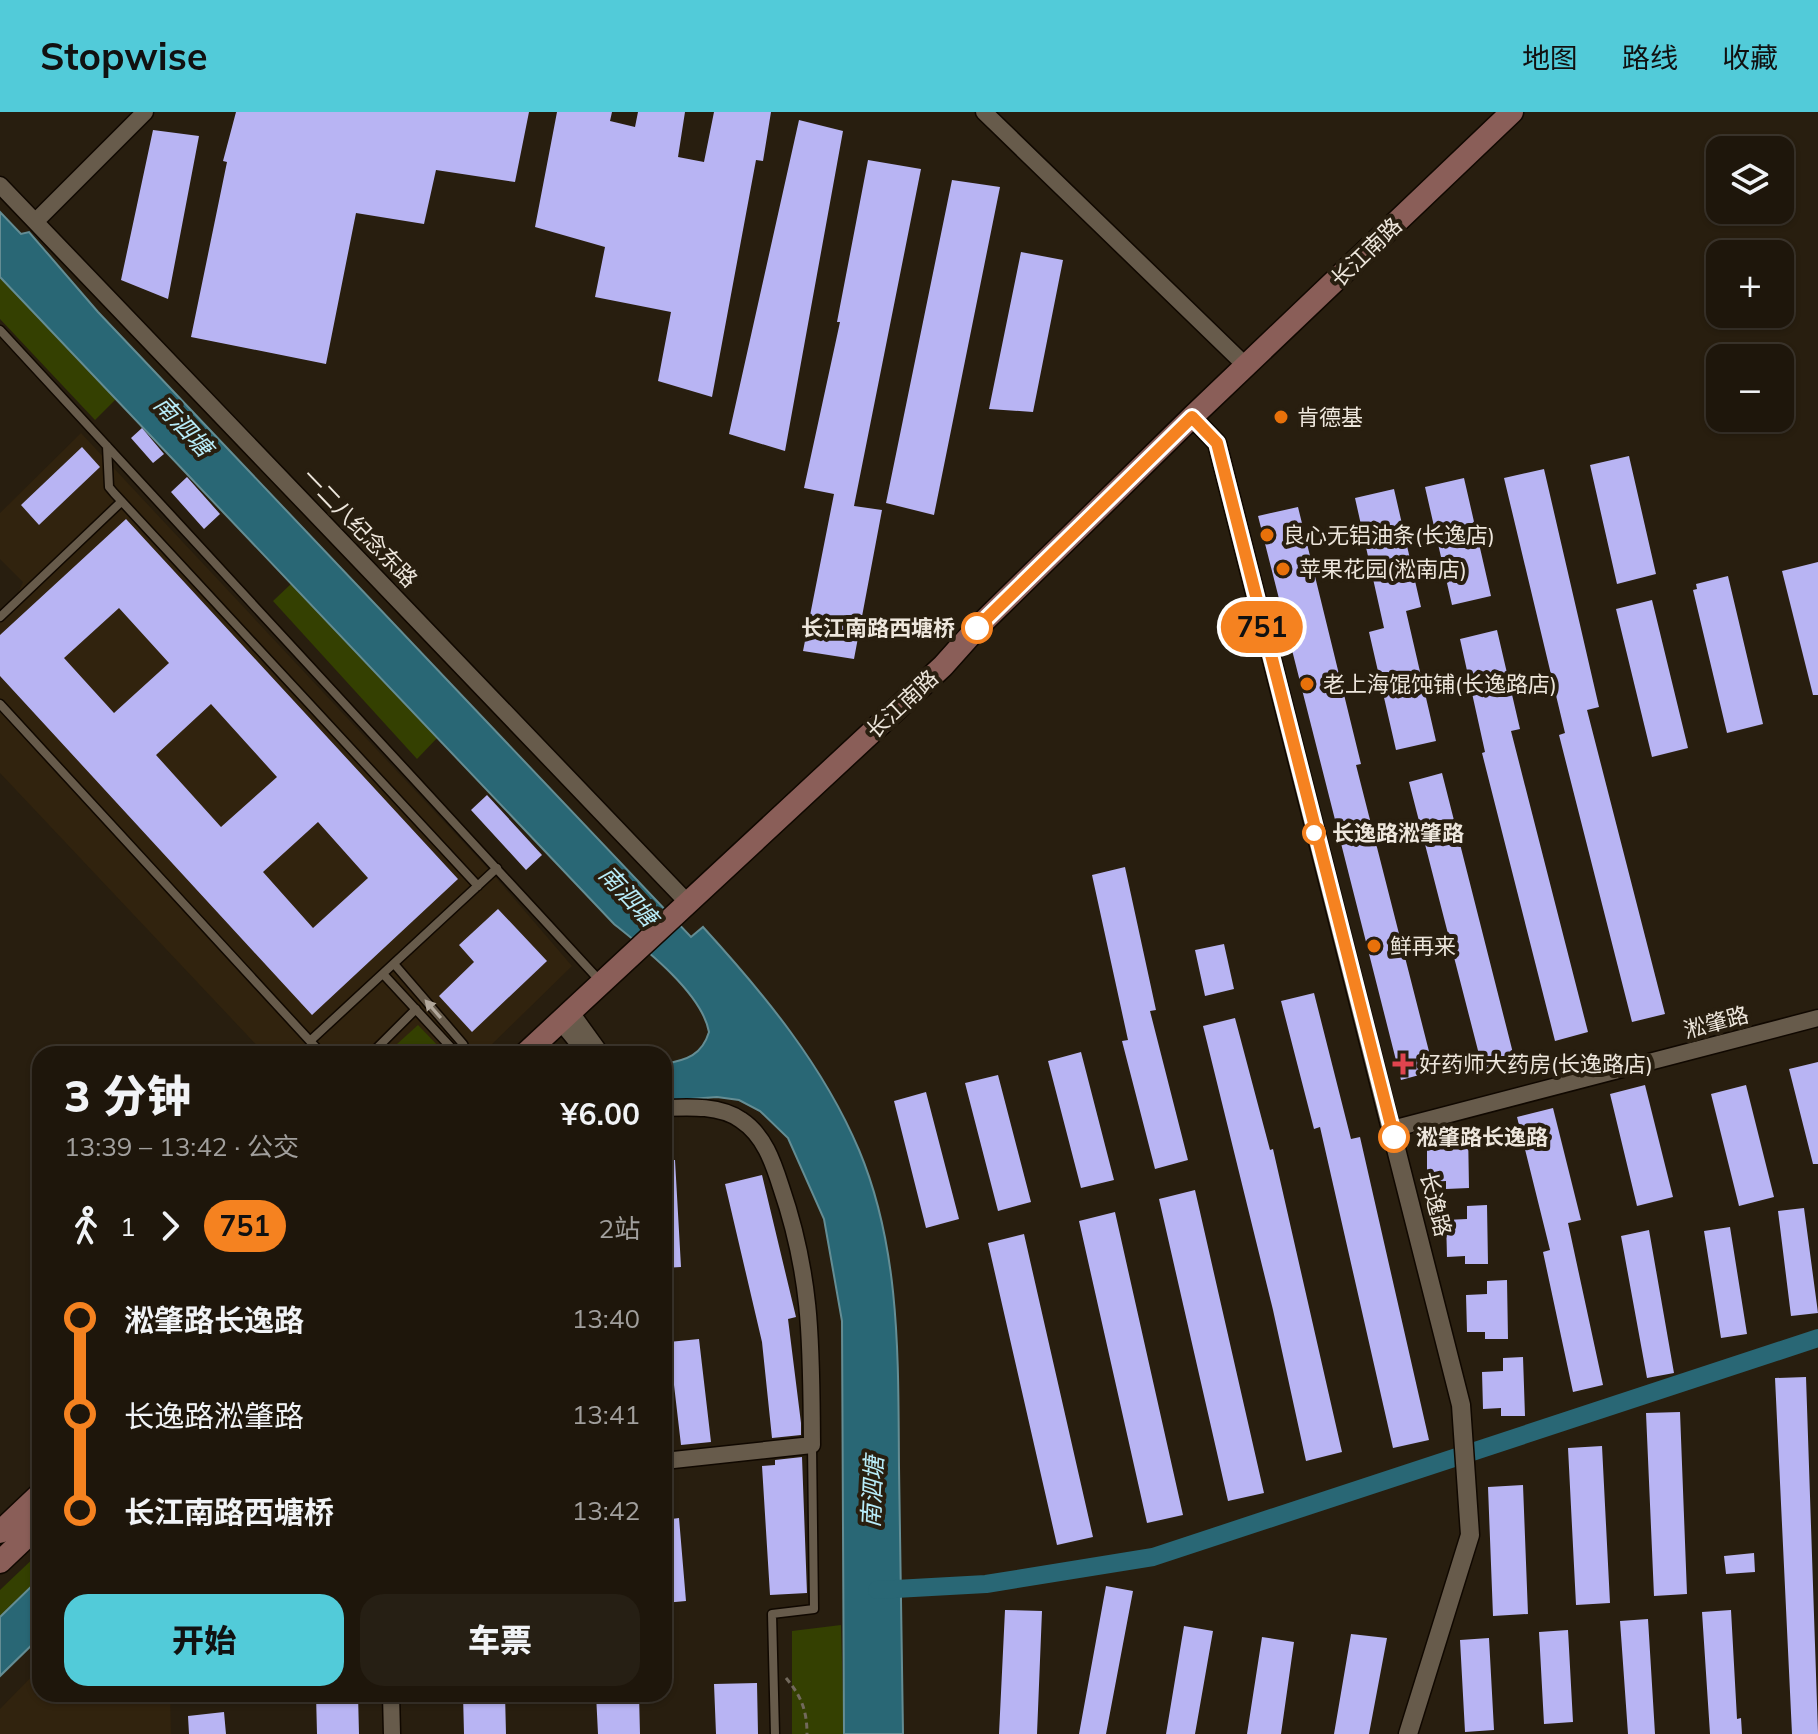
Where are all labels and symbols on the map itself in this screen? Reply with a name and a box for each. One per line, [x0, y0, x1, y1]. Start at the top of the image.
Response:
street label: 长江南路 [1325, 211, 1407, 293]
water label: 南泗塘 [148, 389, 222, 465]
place label: 肯德基 [1297, 403, 1363, 431]
marker: 肯德基 [1272, 408, 1290, 426]
street label: 一二八纪念东路 [296, 463, 424, 593]
place label: 良心无铝油条(长逸店) [1283, 521, 1495, 549]
marker: 良心无铝油条(长逸店) [1258, 526, 1276, 544]
place label: 苹果花园(淞南店) [1299, 555, 1467, 583]
marker: 苹果花园(淞南店) [1274, 560, 1292, 578]
line badge: 751 [1216, 601, 1308, 653]
marker: 长江南路西塘桥 [962, 613, 992, 643]
place label: 长江南路西塘桥 [801, 614, 955, 642]
street label: 长江南路 [860, 664, 944, 744]
place label: 老上海馄饨铺(长逸路店) [1323, 670, 1557, 698]
marker: 老上海馄饨铺(长逸路店) [1298, 675, 1316, 693]
place label: 长逸路淞肇路 [1332, 819, 1464, 847]
marker: 长逸路淞肇路 [1303, 822, 1325, 844]
water label: 南泗塘 [593, 859, 667, 935]
place label: 鲜再来 [1390, 932, 1456, 960]
marker: 鲜再来 [1365, 937, 1383, 955]
one-way arrow [425, 999, 442, 1019]
street label: 淞肇路 [1680, 1000, 1752, 1044]
place label: 好药师大药房(长逸路店) [1419, 1050, 1653, 1078]
marker: 好药师大药房(长逸路店) [1394, 1055, 1412, 1073]
marker: 淞肇路长逸路 [1379, 1122, 1409, 1152]
place label: 淞肇路长逸路 [1416, 1123, 1548, 1151]
street label: 长逸路 [1414, 1169, 1458, 1239]
water label: 南泗塘 [855, 1451, 889, 1529]

